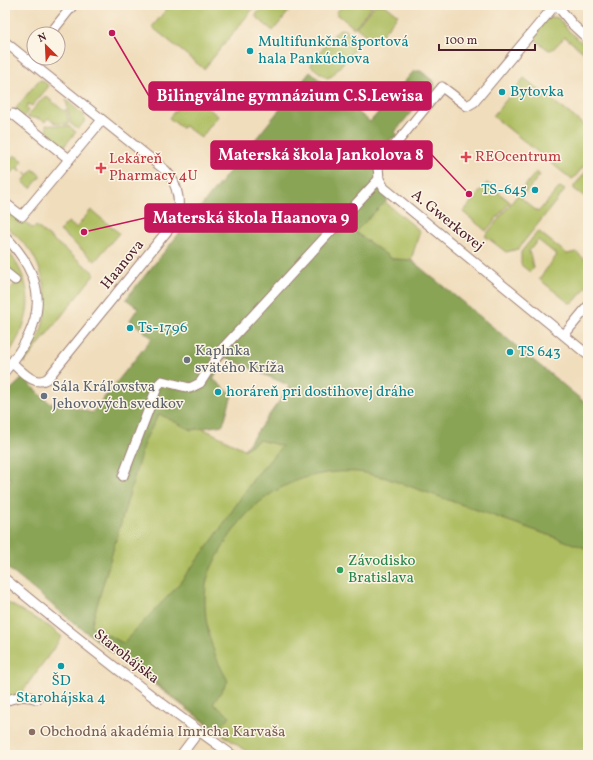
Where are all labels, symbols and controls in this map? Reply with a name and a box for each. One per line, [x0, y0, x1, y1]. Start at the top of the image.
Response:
north arrow [26, 26, 66, 66]
scale bar [439, 26, 535, 52]
text: N [36, 30, 49, 47]
place label: Multifunkčná športová hala Pankúchova [258, 32, 409, 70]
text: 100 m [445, 33, 478, 49]
marker: Multifunkčná športová hala Pankúchova [245, 46, 255, 56]
callout: Bilingválne gymnázium C.S.Lewisa [149, 82, 431, 110]
place label: Bytovka [510, 82, 564, 103]
text: Bilingválne gymnázium C.S.Lewisa [157, 86, 423, 108]
marker: Bytovka [497, 87, 507, 97]
callout: Materská škola Jankolova 8 [211, 141, 432, 169]
text: Materská škola Jankolova 8 [218, 145, 424, 167]
place label: REOcentrum [475, 147, 561, 168]
place label: Lekáreň Pharmacy 4U [109, 149, 198, 187]
marker: REOcentrum [460, 151, 472, 163]
marker: Lekáreň Pharmacy 4U [96, 163, 106, 173]
place label: TS-645 [481, 180, 527, 201]
street label: A. Gwerkovej [406, 185, 488, 257]
marker: TS-645 [530, 185, 540, 195]
callout: Materská škola Haanova 9 [145, 204, 357, 232]
text: Materská škola Haanova 9 [153, 208, 350, 230]
street label: Haanova [96, 236, 150, 294]
place label: Ts-1796 [138, 318, 188, 339]
marker: Ts-1796 [125, 323, 135, 333]
place label: Kaplnka svätého Kríža [195, 341, 284, 379]
place label: TS 643 [518, 342, 561, 363]
marker: TS 643 [505, 347, 515, 357]
marker: Kaplnka svätého Kríža [182, 355, 192, 365]
place label: Sála Kráľovstva Jehovových svedkov [52, 377, 184, 415]
place label: horáreň pri dostihovej dráhe [226, 382, 414, 403]
marker: horáreň pri dostihovej dráhe [213, 387, 223, 397]
marker: Sála Kráľovstva Jehovových svedkov [39, 391, 49, 401]
place label: Závodisko Bratislava [348, 551, 416, 589]
marker: Závodisko Bratislava [335, 565, 345, 575]
street label: Starohájska [89, 625, 163, 689]
marker: ŠD Starohájska 4 [56, 661, 66, 671]
place label: ŠD Starohájska 4 [16, 671, 106, 709]
place label: Obchodná akadémia Imricha Karvaša [40, 722, 286, 743]
marker: Obchodná akadémia Imricha Karvaša [27, 727, 37, 737]

